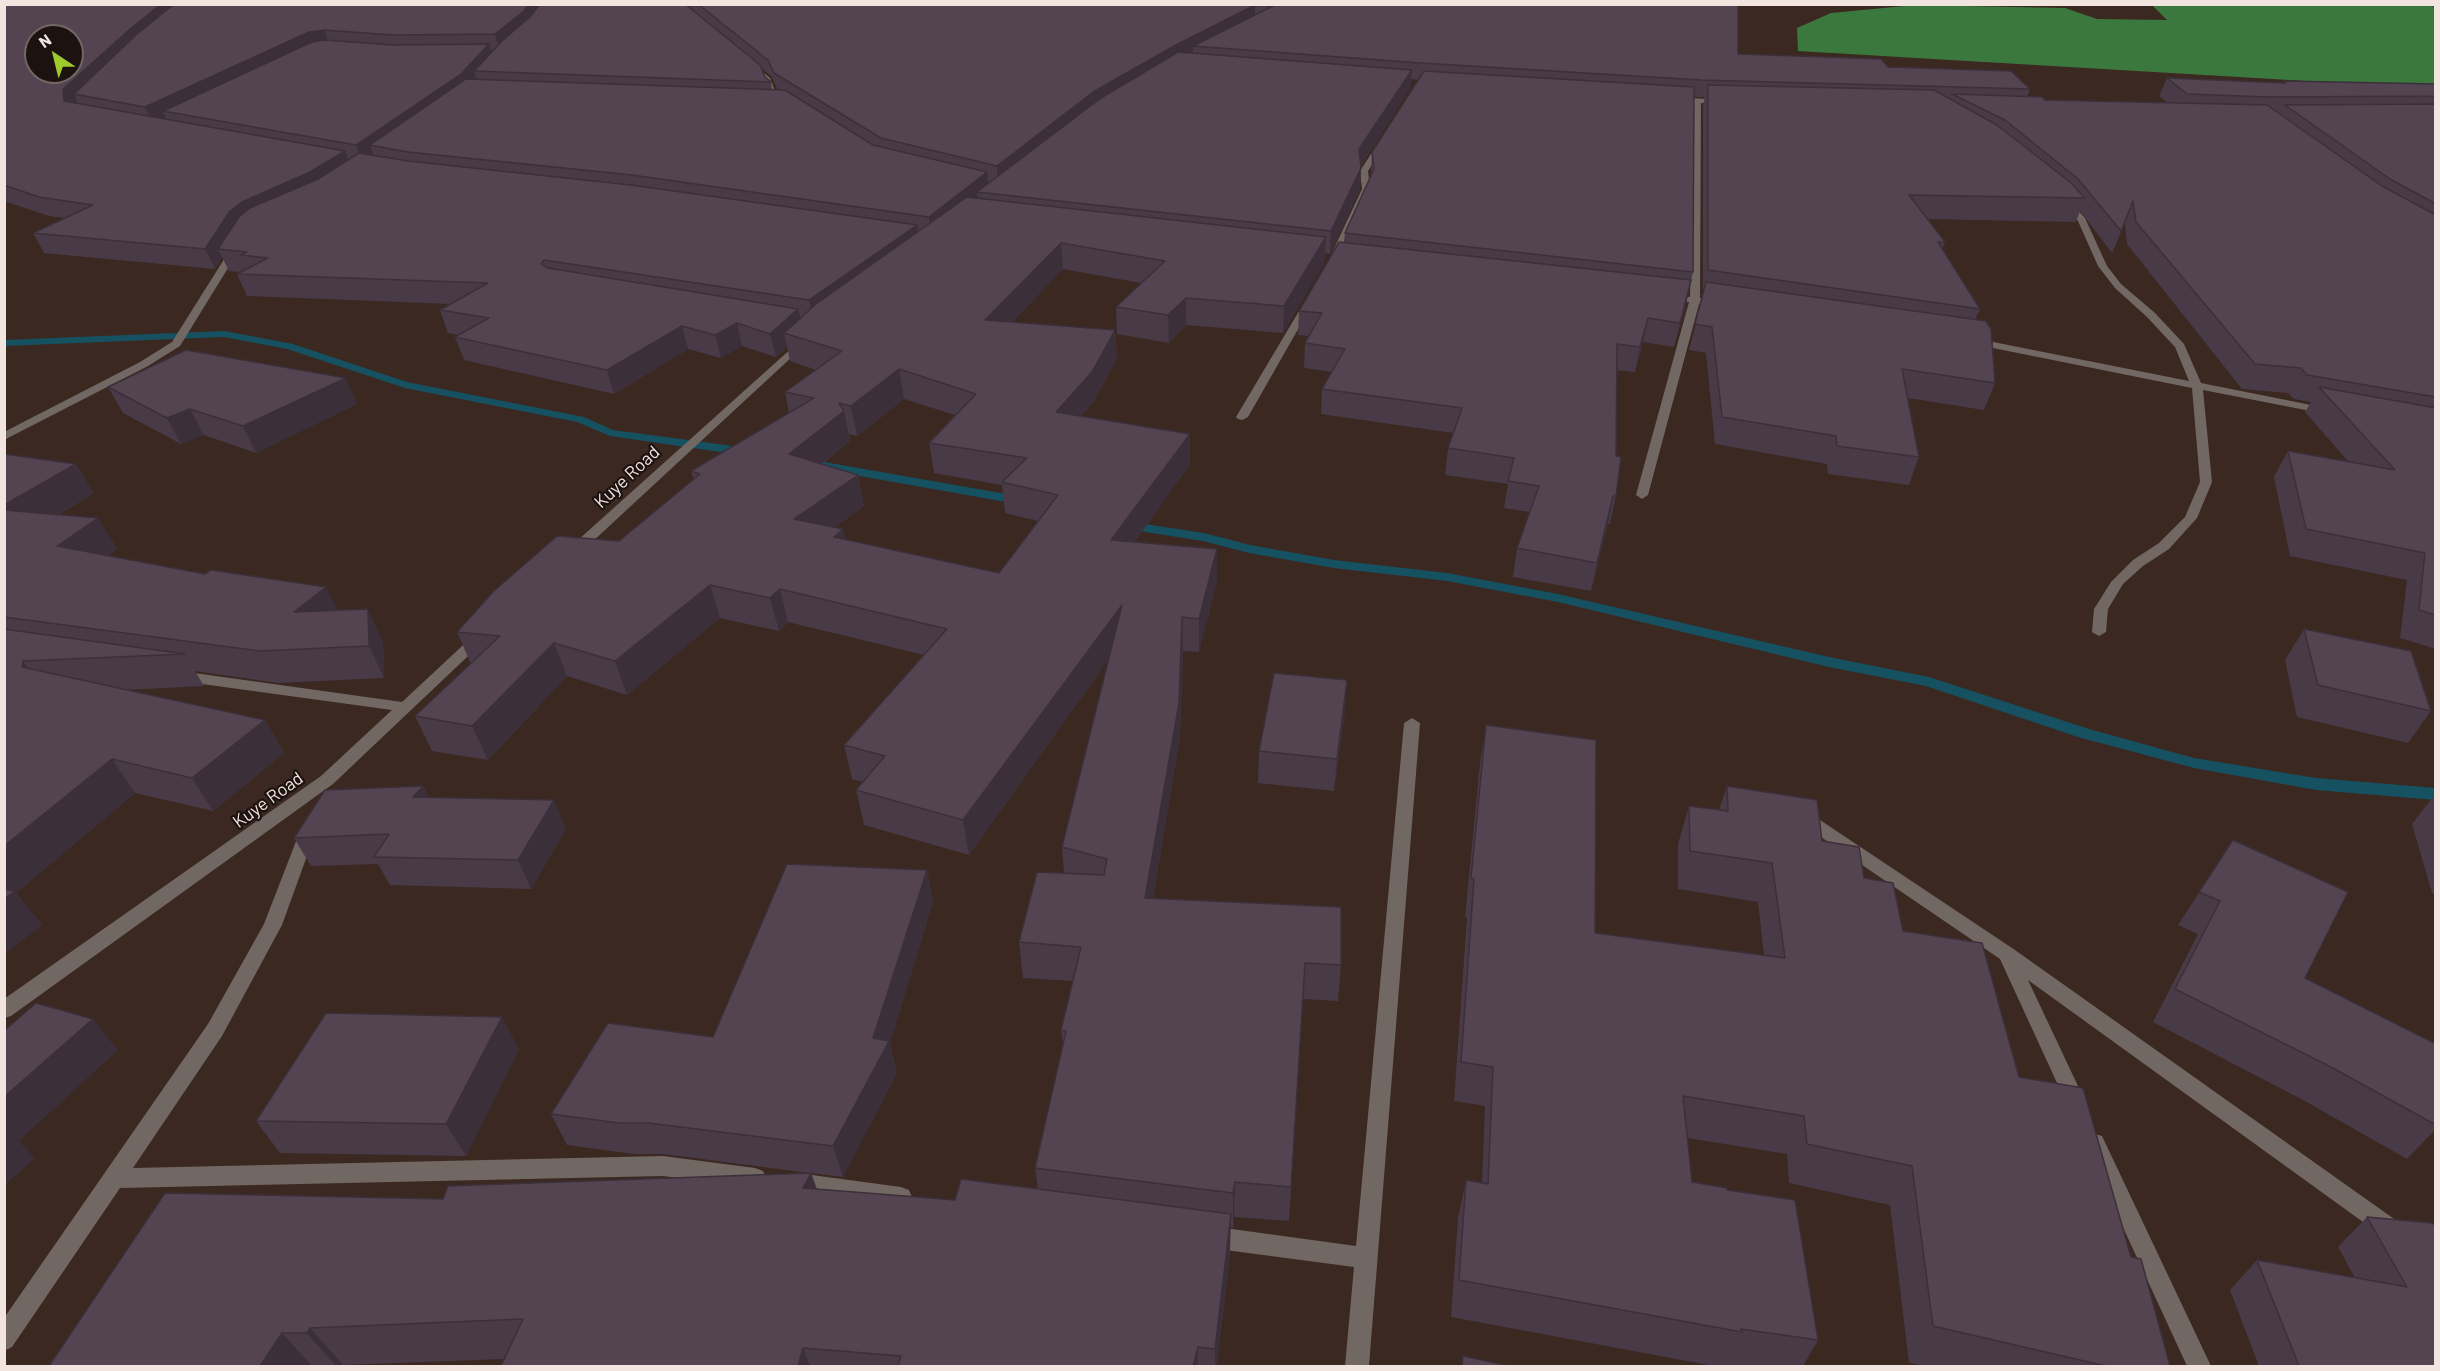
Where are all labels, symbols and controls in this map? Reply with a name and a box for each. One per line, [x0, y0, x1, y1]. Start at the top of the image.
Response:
north arrow [24, 24, 84, 84]
text: N [35, 30, 54, 51]
street label: Kuye Road [590, 441, 664, 513]
street label: Kuye Road [229, 767, 307, 833]

